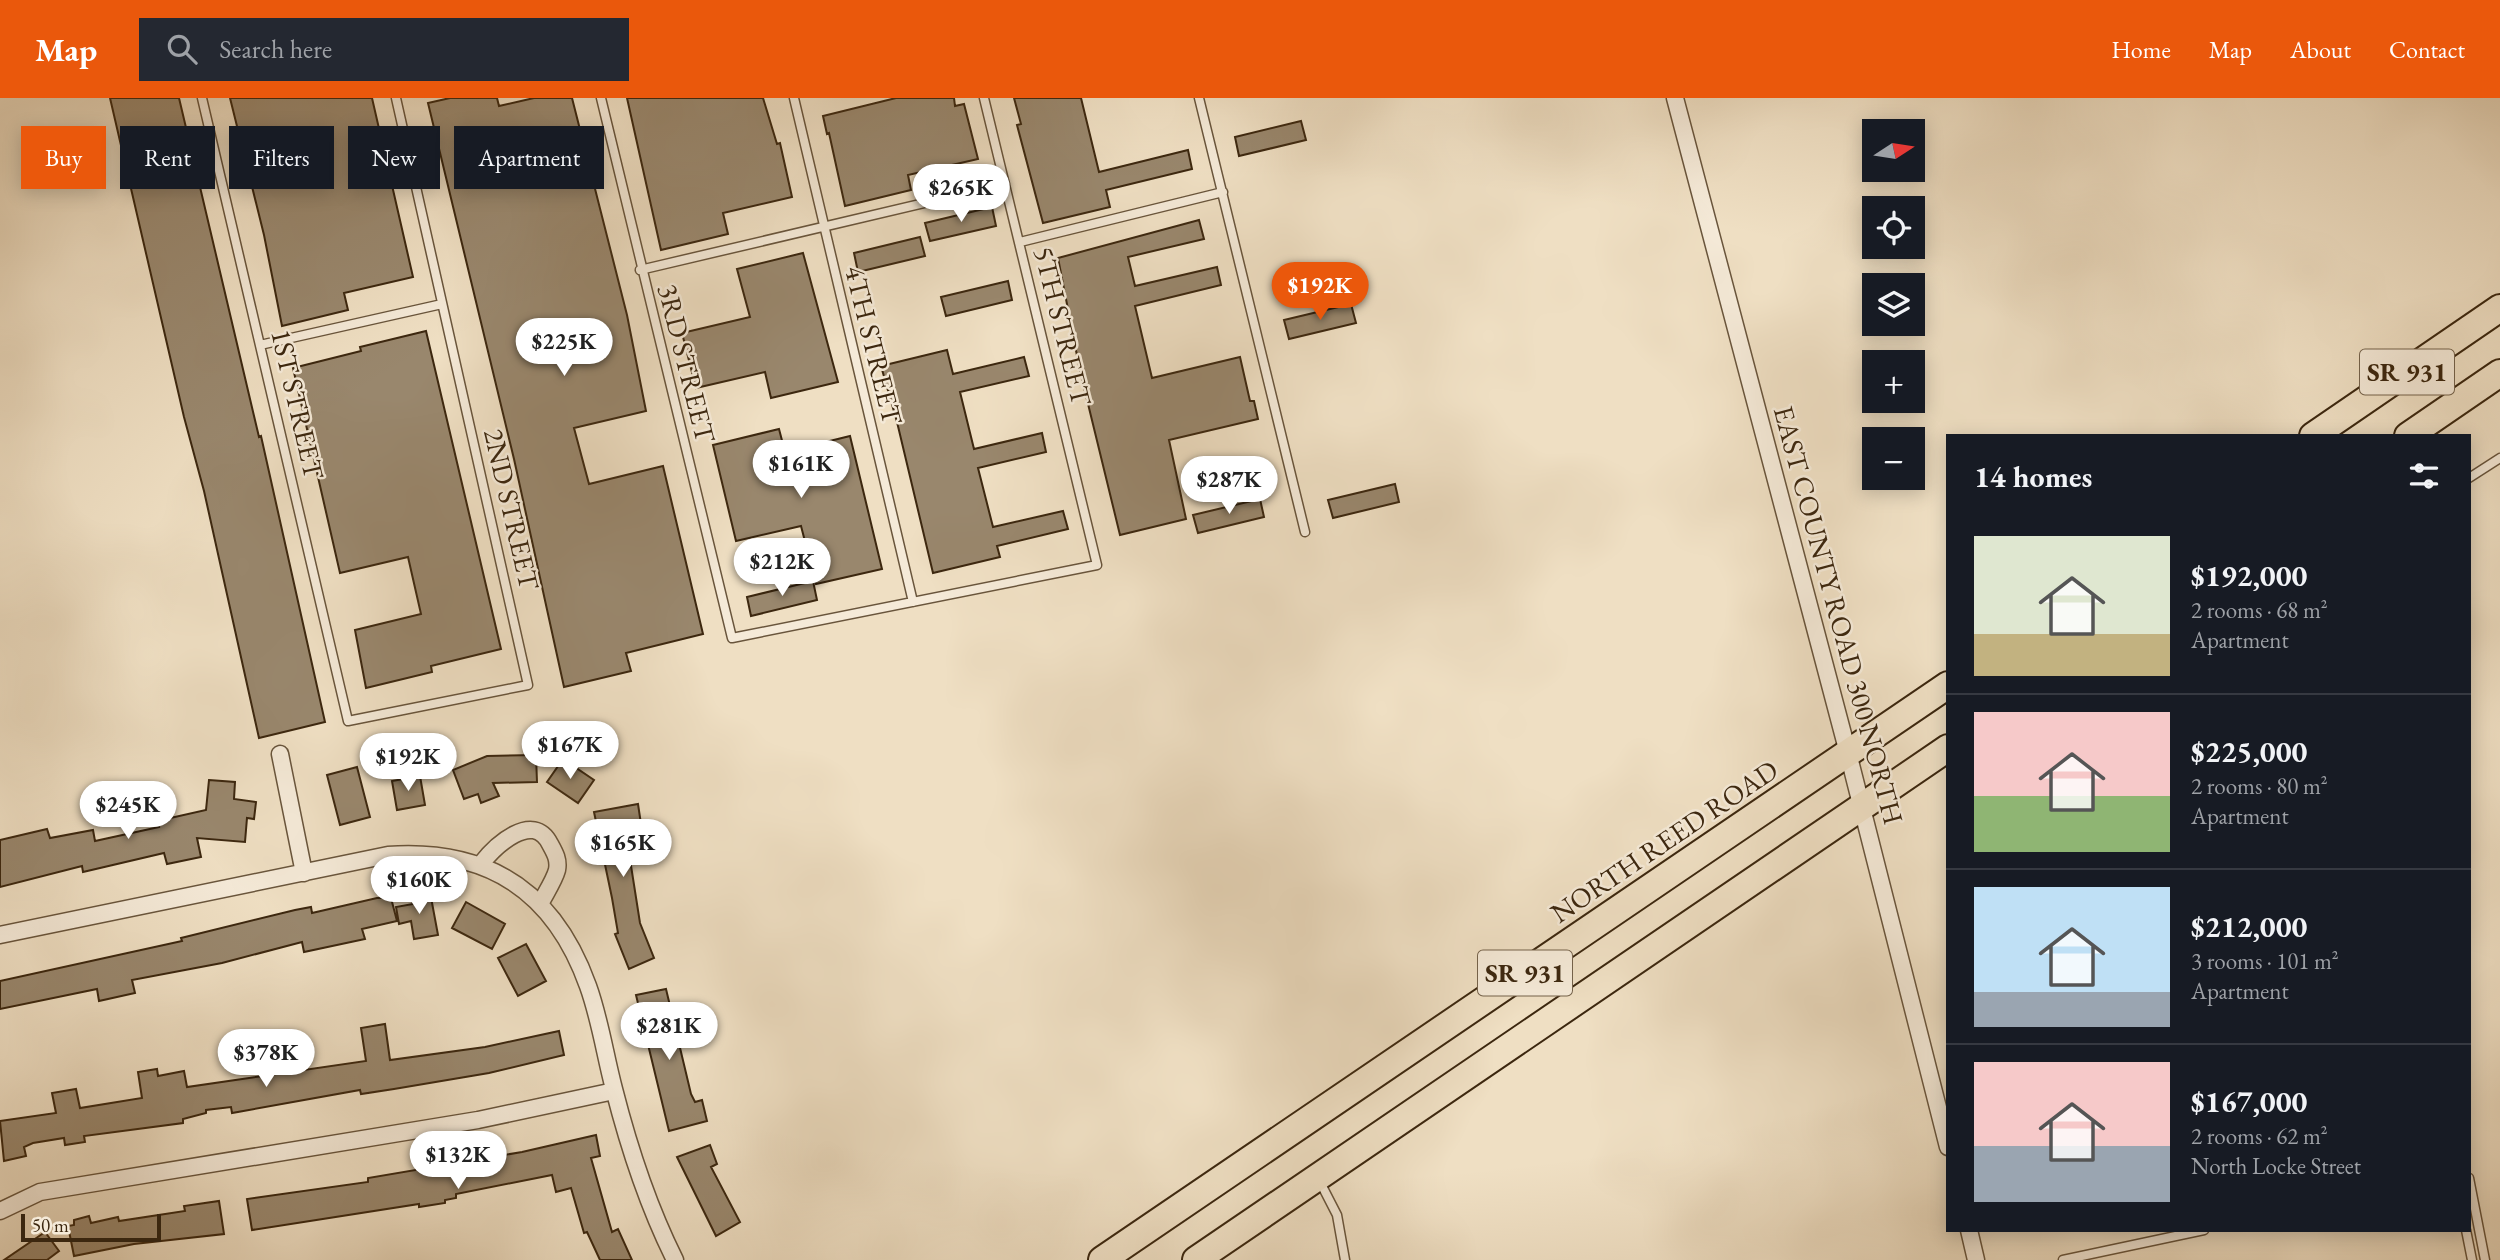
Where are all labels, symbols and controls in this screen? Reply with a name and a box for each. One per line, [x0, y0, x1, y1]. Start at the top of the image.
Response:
search box [139, 18, 629, 81]
text: Map [35, 28, 97, 71]
icon: search [163, 30, 201, 68]
text: Search here [219, 32, 332, 66]
text: Home [2111, 34, 2171, 65]
text: Map [2209, 34, 2252, 65]
text: About [2290, 34, 2351, 65]
text: Contact [2389, 34, 2465, 65]
north arrow [1862, 119, 1925, 182]
map controls [1862, 119, 1925, 490]
chip: Buy [21, 126, 106, 189]
chip: Rent [120, 126, 215, 189]
chip: Filters [229, 126, 334, 189]
chip: New [348, 126, 440, 189]
chip: Apartment [454, 126, 604, 189]
pin: $265K [912, 164, 1010, 224]
text: $265K [929, 172, 993, 202]
button: locate [1862, 196, 1925, 259]
street label: 5TH STREET [1026, 243, 1100, 409]
street label: 4TH STREET [837, 262, 911, 428]
pin: $192K [1271, 262, 1369, 322]
text: $192K [1288, 270, 1352, 300]
button: layers [1862, 273, 1925, 336]
street label: 3RD STREET [650, 280, 724, 446]
pin: $225K [515, 318, 613, 378]
street label: 1ST STREET [263, 325, 333, 483]
text: $225K [532, 326, 596, 356]
button: + [1862, 350, 1925, 413]
road number: SR 931 [2360, 350, 2454, 394]
street label: EAST COUNTY ROAD 300 NORTH [1766, 402, 1912, 828]
street label: 2ND STREET [476, 425, 548, 593]
button: − [1862, 427, 1925, 490]
pin: $161K [752, 440, 850, 500]
text: $161K [769, 448, 833, 478]
pin: $287K [1180, 456, 1278, 516]
text: 14 homes [1974, 457, 2092, 496]
icon: filters [2405, 457, 2443, 495]
text: $287K [1197, 464, 1261, 494]
pin: $212K [733, 538, 831, 598]
text: $212K [750, 546, 814, 576]
text: $192,000 [2191, 556, 2307, 595]
icon: home [2030, 564, 2114, 648]
text: 2 rooms · 68 m² [2191, 595, 2328, 625]
text: Apartment [2191, 625, 2289, 655]
pin: $167K [521, 722, 619, 781]
text: $167K [538, 729, 602, 759]
text: $225,000 [2191, 732, 2307, 771]
pin: $192K [359, 734, 457, 793]
icon: home [2030, 740, 2114, 824]
text: $192K [376, 741, 440, 771]
street label: NORTH REED ROAD [1543, 751, 1785, 931]
text: 2 rooms · 80 m² [2191, 771, 2328, 801]
pin: $245K [79, 782, 177, 841]
text: $245K [96, 789, 160, 819]
text: Apartment [2191, 801, 2289, 831]
pin: $165K [574, 820, 672, 879]
text: $165K [591, 827, 655, 857]
pin: $160K [370, 856, 468, 916]
text: $160K [387, 864, 451, 894]
text: $212,000 [2191, 907, 2307, 946]
icon: home [2030, 915, 2114, 999]
text: 3 rooms · 101 m² [2191, 946, 2339, 976]
road number: SR 931 [1478, 950, 1572, 996]
text: Apartment [2191, 976, 2289, 1006]
pin: $281K [620, 1002, 718, 1062]
text: $281K [637, 1010, 701, 1040]
pin: $378K [217, 1030, 315, 1089]
text: $378K [234, 1037, 298, 1067]
text: $167,000 [2191, 1082, 2307, 1121]
icon: home [2030, 1090, 2114, 1174]
text: 2 rooms · 62 m² [2191, 1121, 2328, 1151]
pin: $132K [409, 1132, 507, 1191]
text: $132K [426, 1139, 490, 1169]
text: North Locke Street [2191, 1151, 2361, 1181]
scale bar [21, 1211, 161, 1243]
text: 50 m [32, 1213, 69, 1238]

